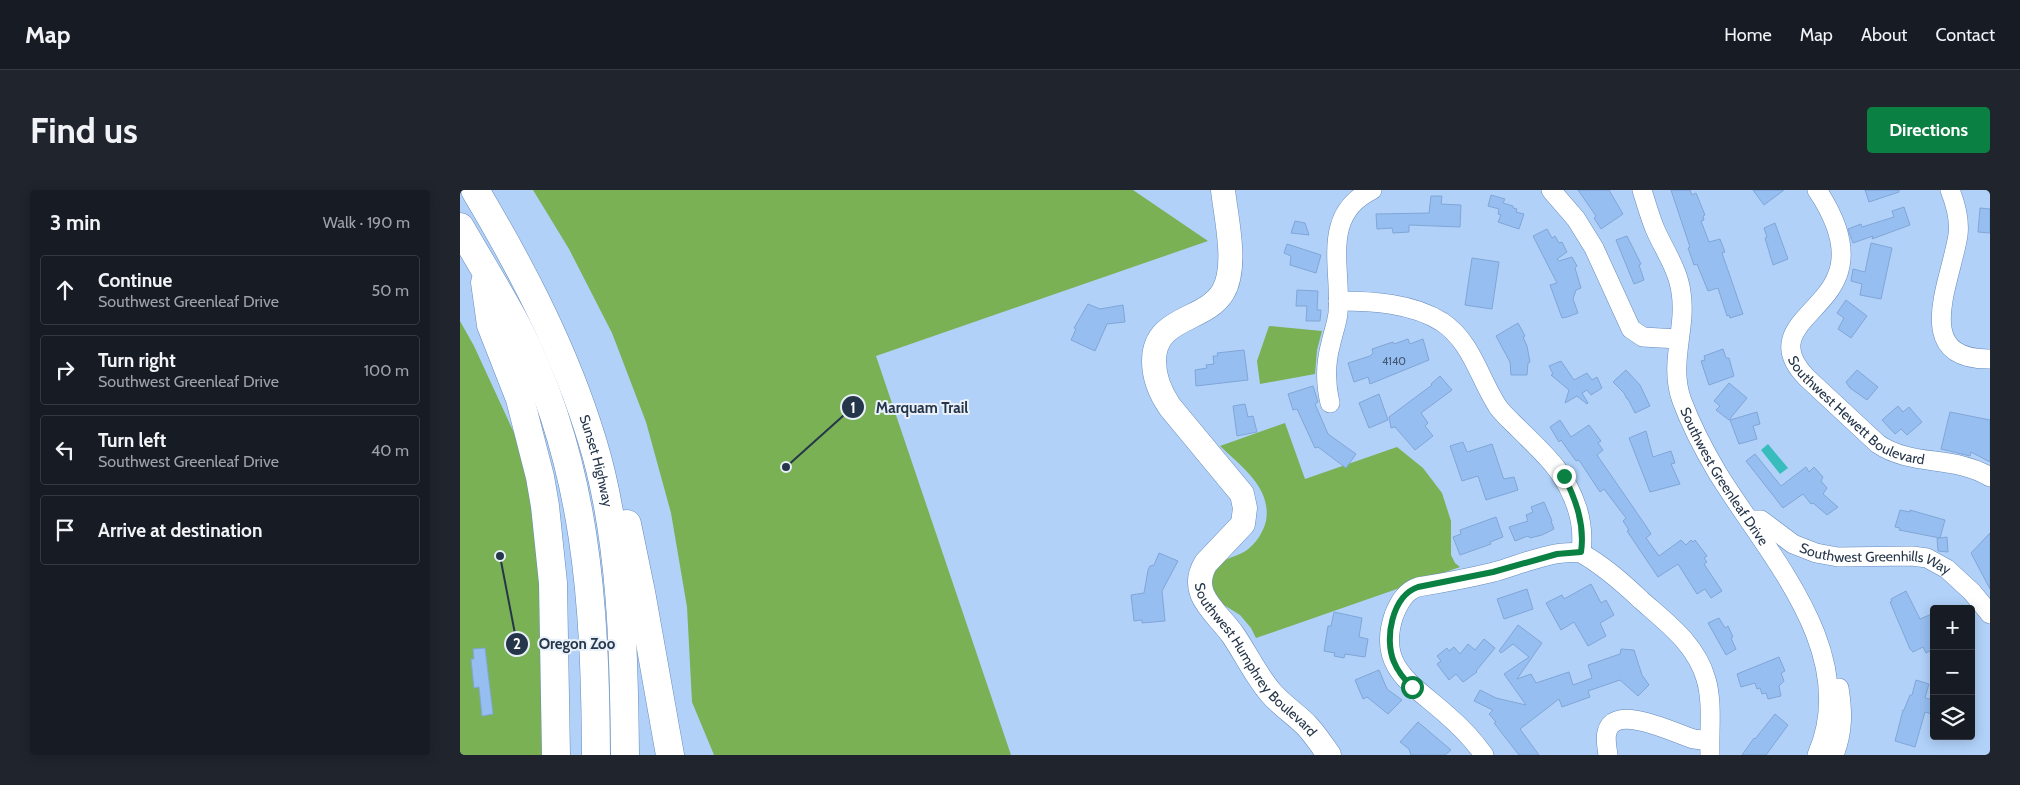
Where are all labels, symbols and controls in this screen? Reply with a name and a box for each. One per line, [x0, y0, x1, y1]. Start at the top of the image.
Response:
text: Map [25, 20, 71, 49]
text: Home [1724, 24, 1772, 46]
text: Map [1800, 24, 1833, 46]
text: About [1861, 24, 1907, 46]
text: Contact [1935, 24, 1995, 46]
button: Directions [1867, 107, 1990, 153]
text: Find us [30, 109, 138, 152]
text: 3 min [50, 210, 101, 235]
text: Walk · 190 m [323, 213, 410, 232]
text: Continue [98, 269, 172, 292]
icon: ahead [51, 276, 79, 304]
text: 50 m [372, 281, 409, 300]
text: Southwest Greenleaf Drive [98, 292, 279, 311]
text: Turn right [98, 349, 176, 372]
street label: Southwest Hewett Boulevard [1784, 353, 1926, 469]
house number: 4140 [1382, 354, 1406, 368]
icon: right [51, 356, 79, 384]
text: 100 m [364, 361, 409, 380]
text: Southwest Greenleaf Drive [98, 372, 279, 391]
callout: Marquam Trail [840, 392, 978, 422]
text: 1 [850, 399, 856, 417]
text: Marquam Trail [876, 399, 968, 417]
street label: Southwest Greenleaf Drive [1676, 404, 1773, 549]
street label: Sunset Highway [575, 412, 617, 508]
text: Turn left [98, 429, 166, 452]
icon: left [51, 436, 79, 464]
text: 40 m [371, 441, 409, 460]
text: Southwest Greenleaf Drive [98, 452, 279, 471]
route end [1553, 465, 1576, 488]
icon: arrive [51, 516, 79, 544]
text: Arrive at destination [98, 519, 262, 542]
street label: Southwest Greenhills Way [1797, 538, 1954, 578]
street label: Southwest Humphrey Boulevard [1191, 581, 1321, 740]
map controls [1930, 605, 1975, 740]
button: + [1930, 605, 1975, 650]
callout: Oregon Zoo [504, 629, 626, 659]
text: 2 [513, 635, 521, 653]
text: Oregon Zoo [539, 635, 616, 653]
button: − [1930, 650, 1975, 695]
route start [1401, 676, 1424, 699]
button: layers [1930, 695, 1975, 740]

